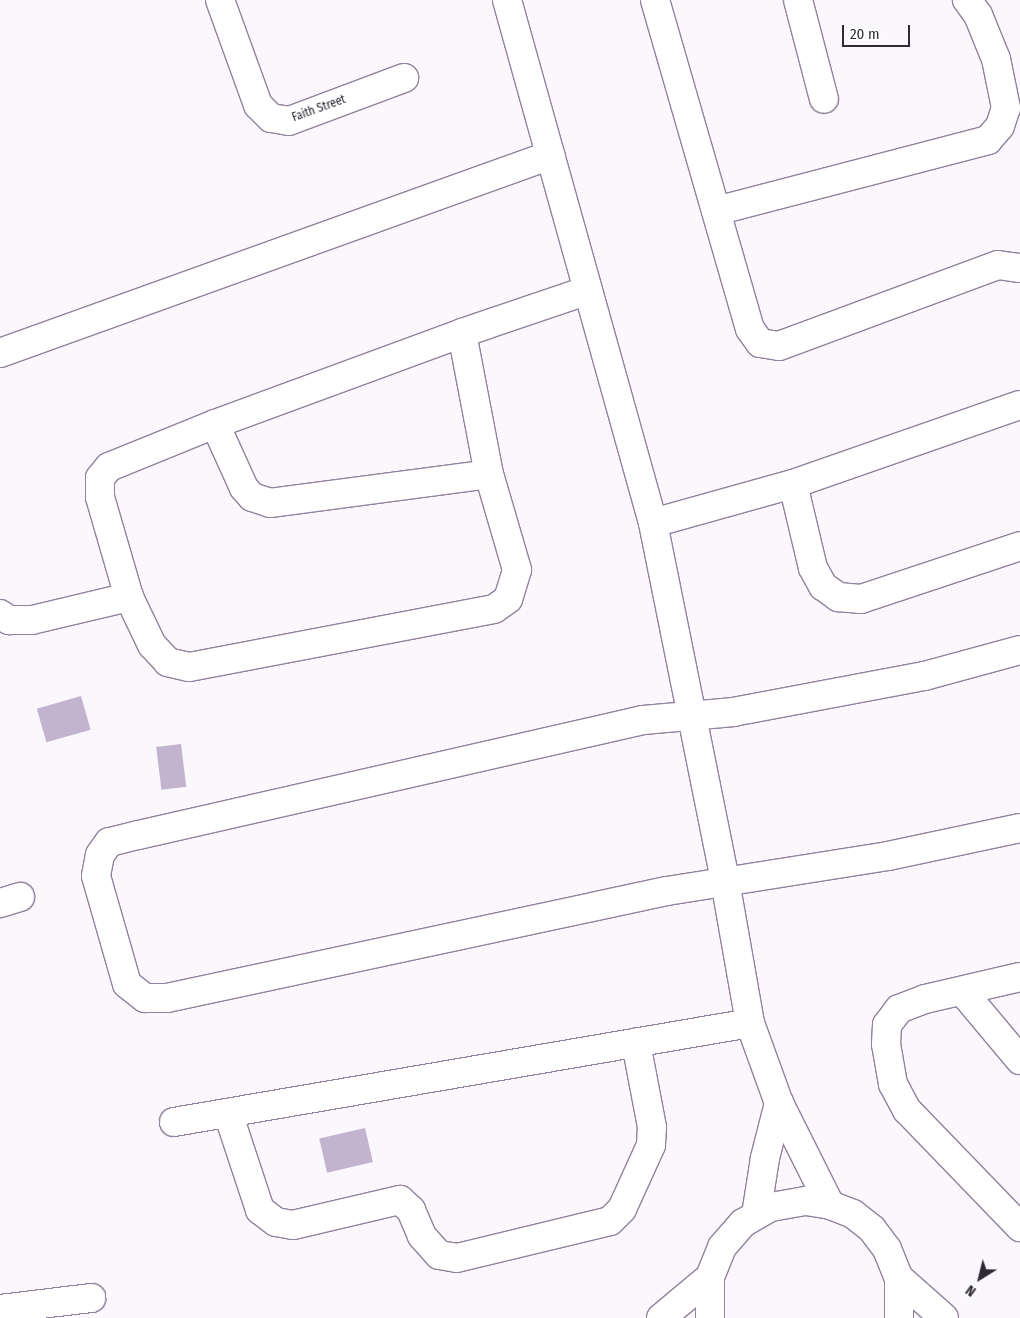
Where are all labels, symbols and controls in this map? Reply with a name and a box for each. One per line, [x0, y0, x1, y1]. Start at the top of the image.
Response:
scale bar [845, 15, 912, 47]
text: 20 m [850, 25, 880, 43]
street label: Faith Street [290, 93, 348, 125]
north arrow [955, 1253, 1005, 1303]
text: N [963, 1281, 979, 1300]

